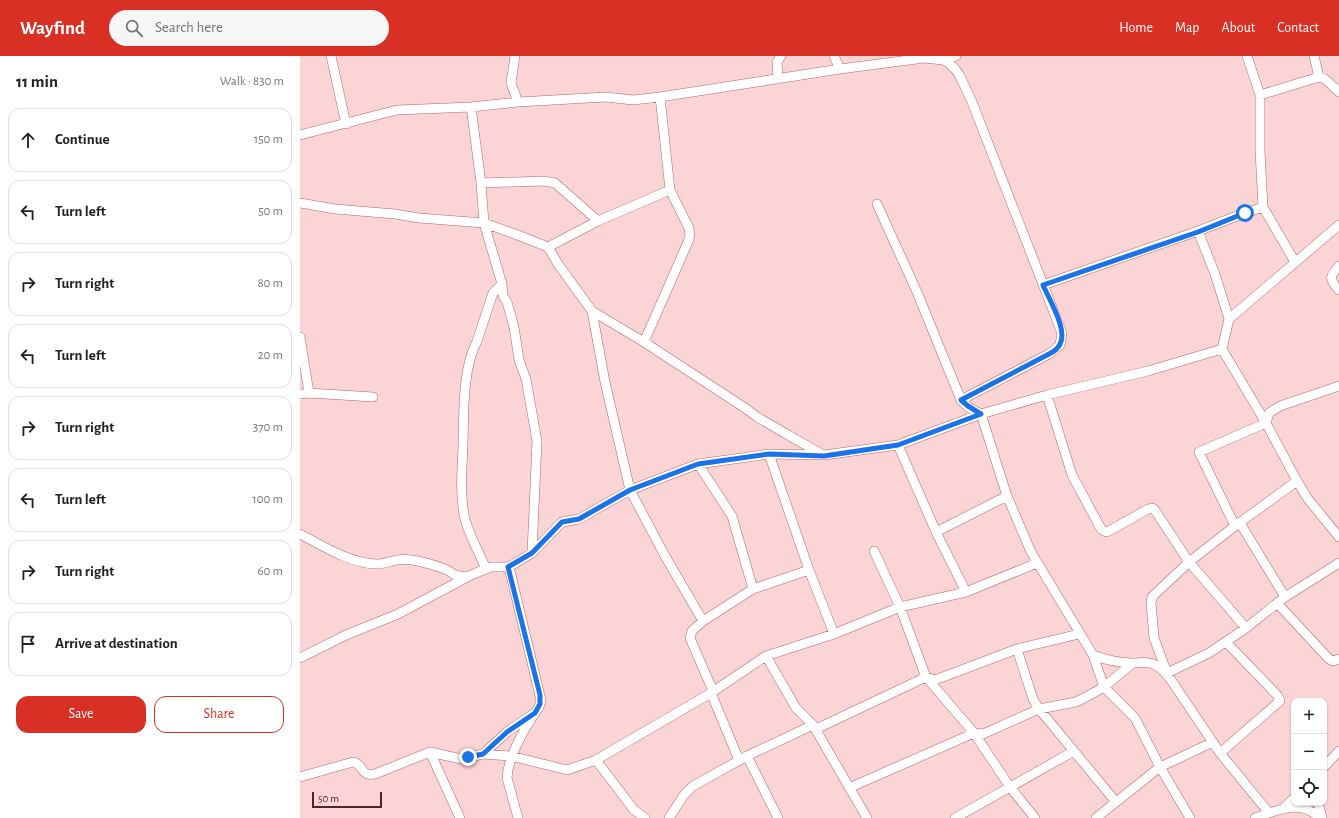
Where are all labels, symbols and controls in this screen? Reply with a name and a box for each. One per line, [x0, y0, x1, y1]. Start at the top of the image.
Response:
search box [109, 10, 389, 46]
icon: search [123, 17, 145, 39]
text: Wayfind [20, 19, 85, 38]
text: Search here [155, 20, 223, 35]
text: Home [1119, 21, 1153, 35]
text: Map [1175, 21, 1199, 35]
text: About [1221, 21, 1255, 35]
text: Contact [1277, 21, 1319, 35]
text: 11 min [16, 73, 58, 90]
text: Walk · 830 m [220, 75, 284, 88]
icon: ahead [17, 129, 39, 151]
text: Continue [55, 132, 110, 147]
text: 150 m [254, 133, 283, 146]
icon: left [17, 201, 39, 223]
text: Turn left [55, 204, 106, 219]
route start [1236, 204, 1254, 222]
text: 50 m [258, 205, 283, 218]
icon: right [17, 273, 39, 295]
text: Turn right [55, 276, 114, 291]
text: 80 m [257, 277, 283, 290]
icon: left [17, 345, 39, 367]
text: Turn left [55, 348, 106, 363]
text: 20 m [258, 349, 283, 362]
icon: right [17, 417, 39, 439]
text: Turn right [55, 420, 114, 435]
text: 370 m [253, 421, 283, 434]
icon: left [17, 489, 39, 511]
text: Turn left [55, 492, 106, 507]
text: 100 m [252, 493, 283, 506]
icon: right [17, 561, 39, 583]
text: Turn right [55, 564, 114, 579]
text: 60 m [257, 565, 283, 578]
icon: arrive [17, 633, 39, 655]
text: Arrive at destination [55, 636, 178, 651]
button: Save [16, 696, 146, 733]
button: Share [154, 696, 284, 733]
map controls [1291, 698, 1327, 806]
button: + [1291, 698, 1327, 734]
button: − [1291, 734, 1327, 770]
route end [459, 748, 477, 766]
button: locate [1291, 770, 1327, 806]
scale bar [312, 790, 382, 809]
text: 50 m [318, 793, 339, 804]

